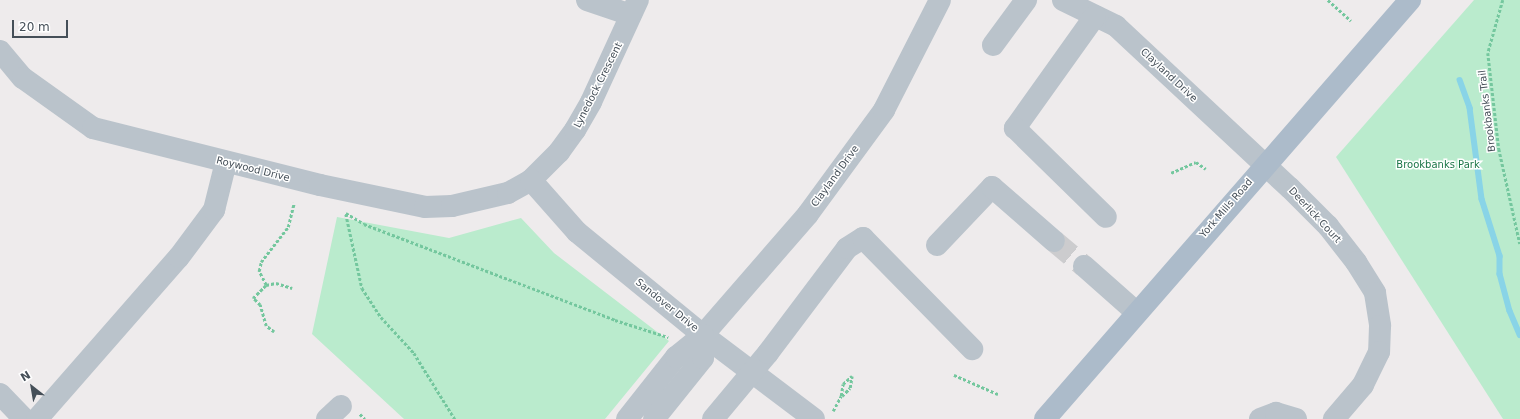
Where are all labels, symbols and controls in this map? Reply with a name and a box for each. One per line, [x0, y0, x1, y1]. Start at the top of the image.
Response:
scale bar [14, 12, 70, 38]
text: 20 m [19, 20, 50, 34]
street label: Lynedock Crescent [571, 40, 625, 130]
street label: Clayland Drive [1138, 46, 1200, 104]
street label: Brookbanks Trail [1476, 69, 1498, 153]
street label: Clayland Drive [809, 143, 861, 209]
street label: Roywood Drive [215, 154, 291, 184]
park label: Brookbanks Park [1396, 159, 1480, 171]
street label: York Mills Road [1197, 176, 1255, 240]
street label: Deerlick Court [1286, 185, 1344, 245]
street label: Sandover Drive [633, 276, 701, 334]
north arrow [12, 367, 52, 407]
text: N [18, 368, 33, 384]

